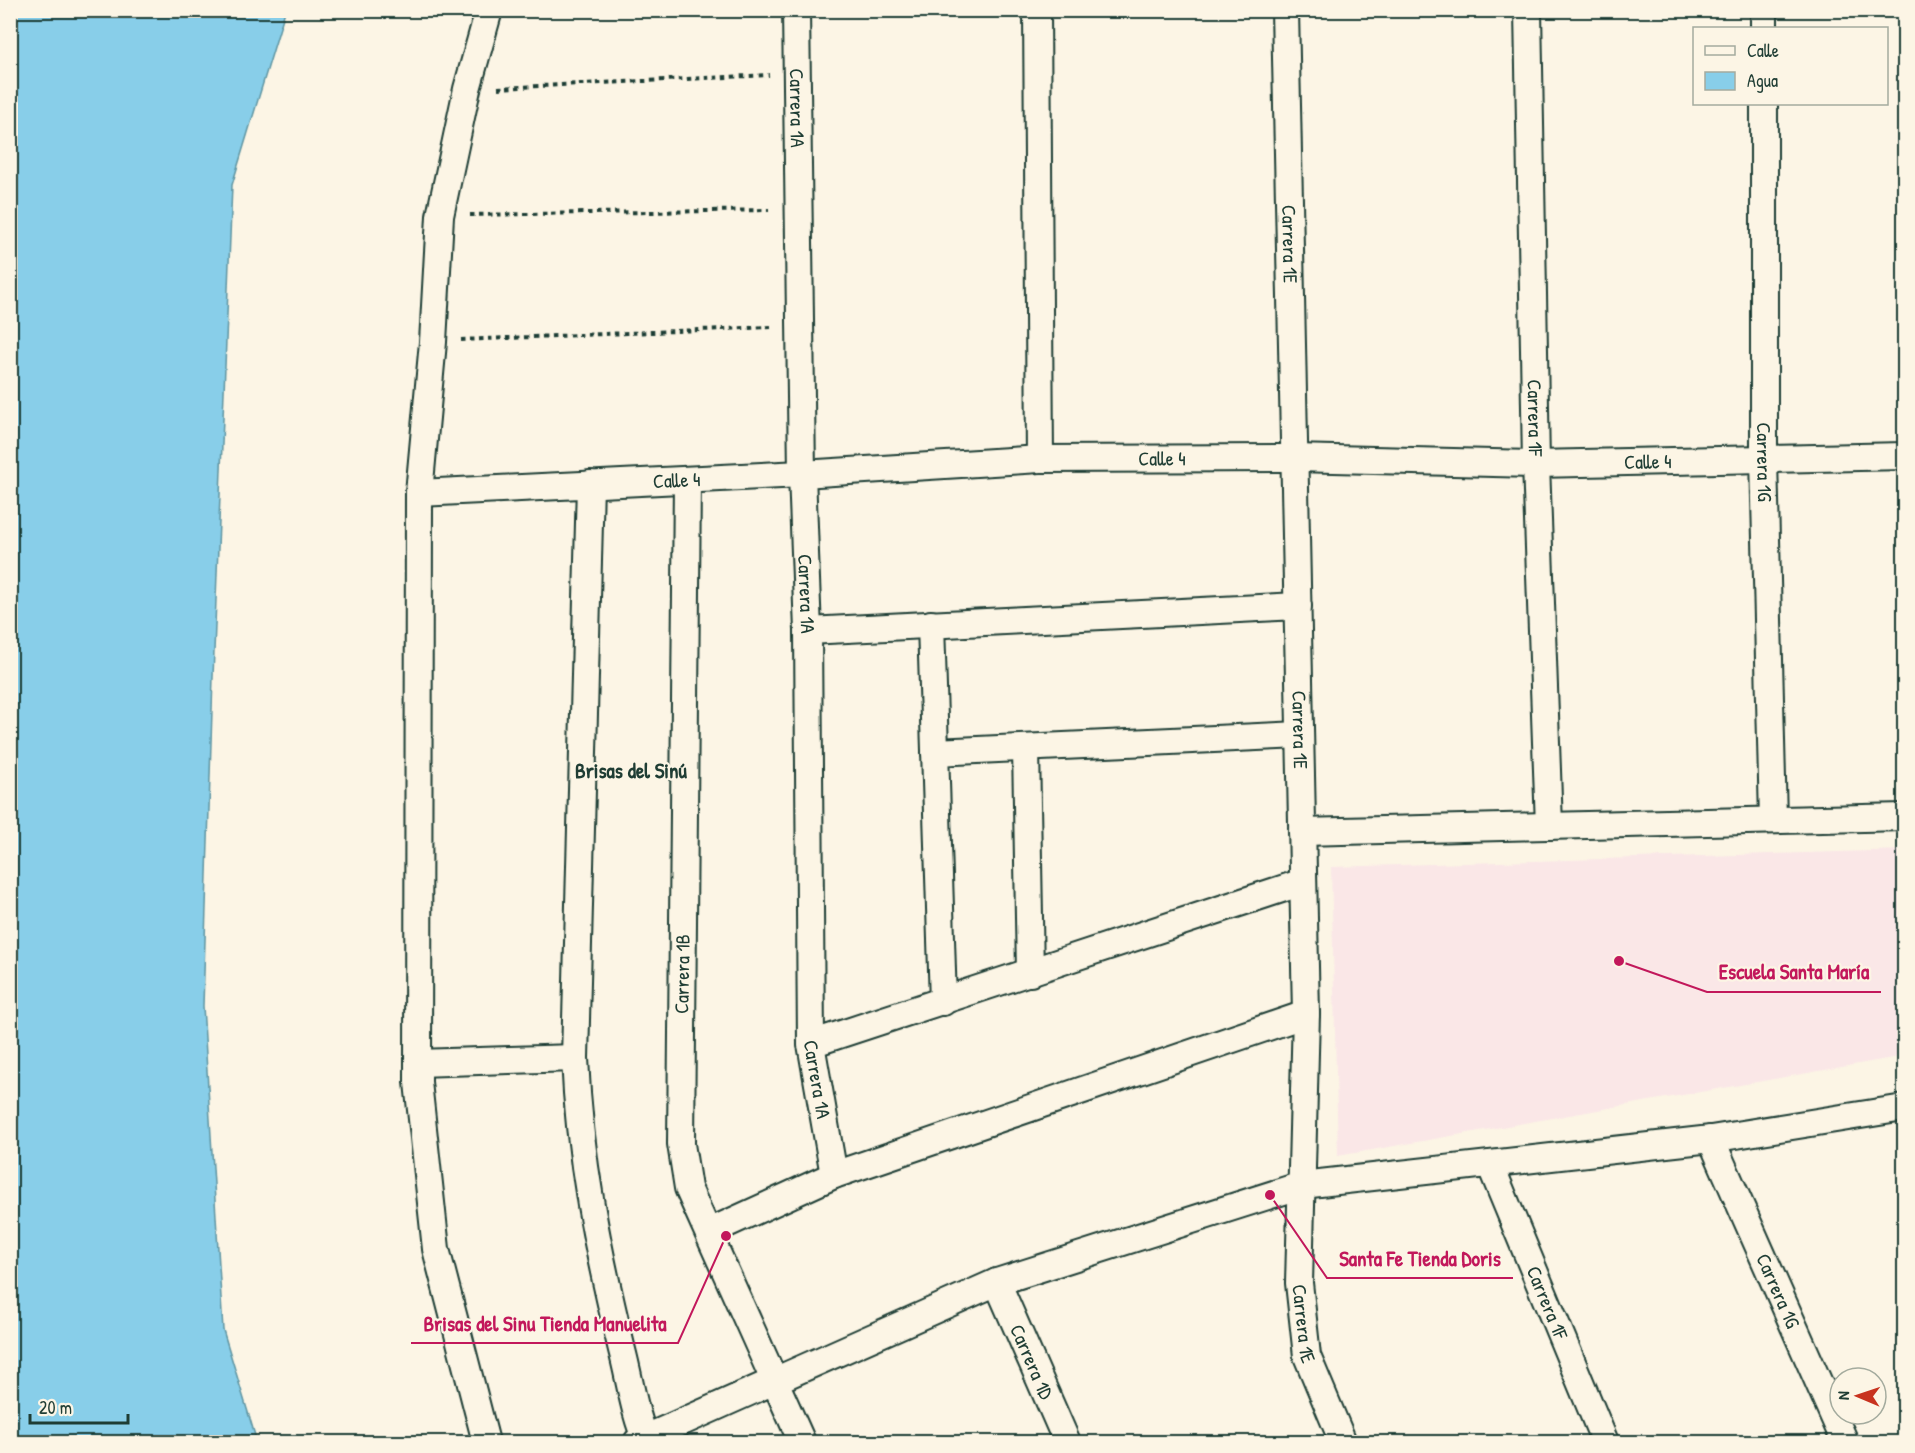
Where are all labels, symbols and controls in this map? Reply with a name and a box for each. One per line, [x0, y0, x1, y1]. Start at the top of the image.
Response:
legend [1693, 27, 1888, 105]
text: Calle [1747, 38, 1779, 63]
street label: Carrera 1A [784, 68, 812, 148]
text: Agua [1747, 68, 1778, 93]
street label: Carrera 1E [1276, 204, 1305, 284]
street label: Carrera 1F [1522, 379, 1550, 457]
street label: Carrera 1G [1751, 422, 1779, 502]
street label: Calle 4 [1138, 444, 1186, 472]
street label: Calle 4 [1624, 447, 1672, 475]
street label: Calle 4 [652, 465, 701, 494]
street label: Carrera 1A [792, 554, 822, 634]
street label: Carrera 1E [1286, 690, 1315, 769]
district label: Brisas del Sinú [575, 756, 688, 785]
street label: Carrera 1B [667, 934, 696, 1014]
callout: Escuela Santa María [1707, 953, 1881, 992]
text: Escuela Santa María [1719, 957, 1870, 986]
street label: Carrera 1A [798, 1038, 838, 1121]
callout: Santa Fe Tienda Doris [1327, 1239, 1513, 1278]
text: Santa Fe Tienda Doris [1339, 1244, 1501, 1273]
street label: Carrera 1G [1750, 1249, 1807, 1333]
street label: Carrera 1F [1521, 1262, 1575, 1344]
street label: Carrera 1E [1286, 1283, 1322, 1367]
callout: Brisas del Sinu Tienda Manuelita [411, 1304, 678, 1343]
text: Brisas del Sinu Tienda Manuelita [423, 1309, 667, 1338]
street label: Carrera 1D [1004, 1320, 1061, 1404]
north arrow [1828, 1366, 1888, 1426]
scale bar [30, 1387, 128, 1425]
text: N [1832, 1390, 1854, 1400]
text: 20 m [39, 1395, 72, 1420]

